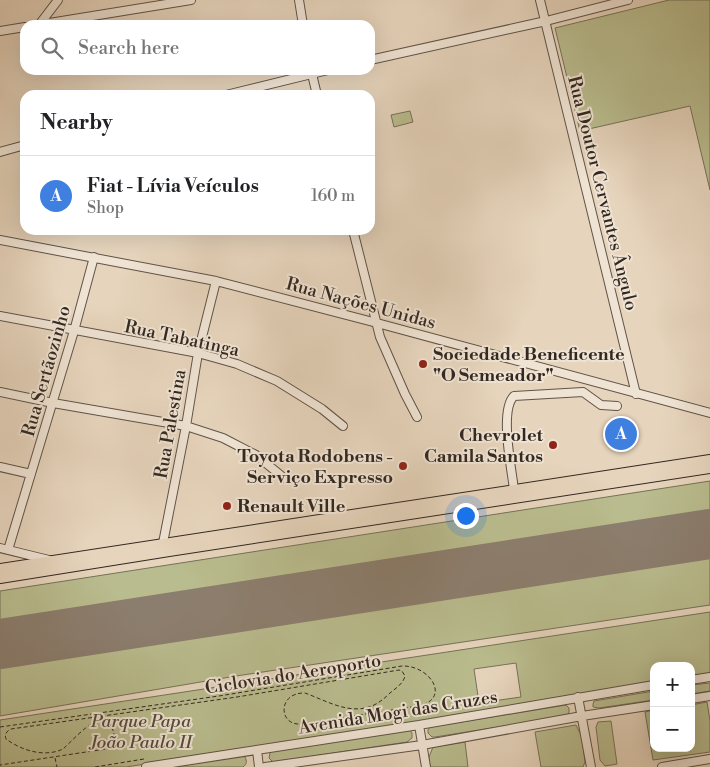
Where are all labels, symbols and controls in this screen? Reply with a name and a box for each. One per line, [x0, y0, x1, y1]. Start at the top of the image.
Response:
search box [20, 20, 375, 75]
icon: search [38, 34, 66, 62]
text: Search here [78, 36, 179, 60]
street label: Rua Doutor Cervantes Ângulo [562, 73, 643, 313]
text: Nearby [40, 110, 113, 136]
text: Fiat - Lívia Veículos [87, 174, 259, 198]
text: A [50, 186, 62, 206]
text: 160 m [311, 186, 355, 206]
text: Shop [87, 198, 124, 218]
street label: Rua Nações Unidas [283, 272, 438, 335]
street label: Rua Sertãozinho [17, 303, 76, 439]
street label: Rua Tabatinga [122, 315, 242, 362]
place label: Sociedade Beneficente "O Semeador" [433, 343, 625, 387]
marker: Sociedade Beneficente "O Semeador" [417, 358, 429, 370]
street label: Rua Palestina [150, 367, 192, 481]
pin: A [605, 415, 637, 453]
place label: Chevrolet Camila Santos [424, 424, 544, 468]
marker: Chevrolet Camila Santos [547, 439, 559, 451]
place label: Toyota Rodobens - Serviço Expresso [237, 445, 393, 489]
marker: Toyota Rodobens - Serviço Expresso [397, 460, 409, 472]
place label: Renault Ville [237, 495, 346, 518]
marker: Renault Ville [221, 500, 233, 512]
your location [453, 503, 479, 529]
street label: Ciclovia do Aeroporto [203, 649, 383, 700]
map controls [650, 662, 695, 752]
button: + [650, 662, 695, 707]
street label: Avenida Mogi das Cruzes [296, 685, 499, 740]
button: − [650, 707, 695, 752]
park label: Parque Papa João Paulo II [88, 710, 193, 754]

